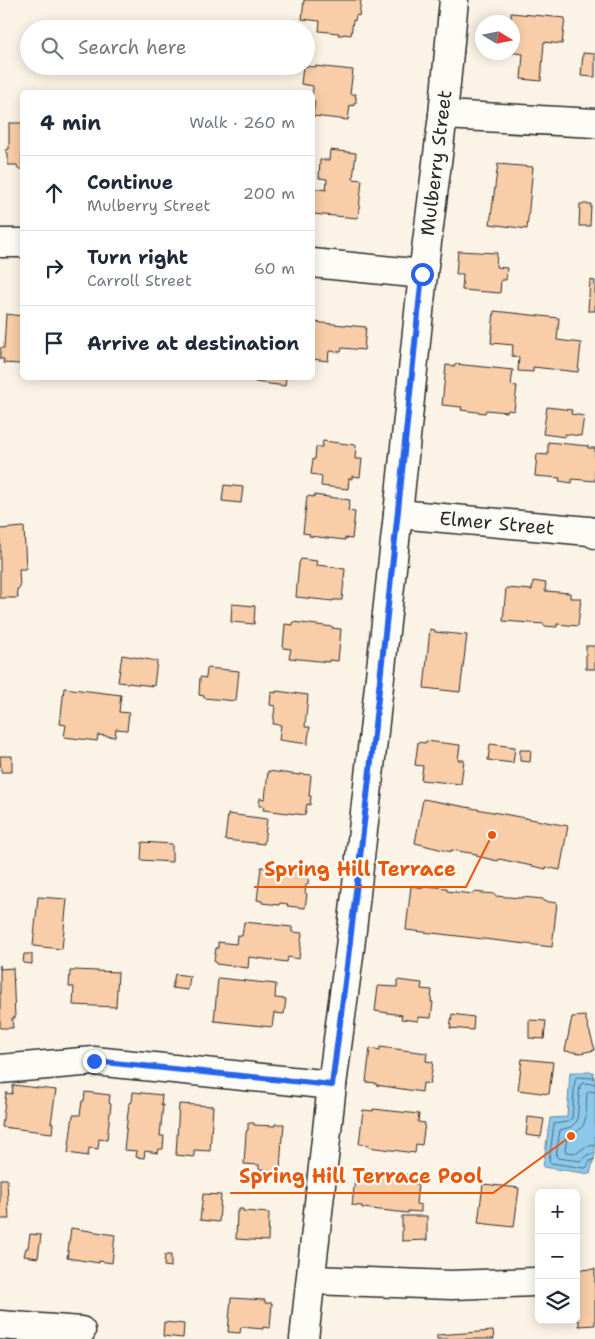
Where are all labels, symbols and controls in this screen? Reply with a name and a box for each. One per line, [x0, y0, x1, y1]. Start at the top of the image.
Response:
north arrow [475, 15, 520, 60]
search box [20, 20, 315, 75]
icon: search [38, 34, 66, 62]
text: Search here [78, 35, 187, 60]
street label: Mulberry Street [415, 89, 457, 237]
text: 4 min [40, 109, 101, 137]
text: Walk · 260 m [189, 112, 295, 133]
text: Continue [87, 170, 173, 195]
icon: ahead [40, 179, 68, 207]
text: 200 m [243, 183, 295, 204]
text: Mulberry Street [87, 195, 211, 216]
text: Turn right [87, 245, 188, 270]
icon: right [40, 254, 68, 282]
text: 60 m [254, 258, 295, 279]
route start [411, 263, 434, 286]
text: Carroll Street [87, 270, 192, 291]
icon: arrive [40, 329, 68, 357]
text: Arrive at destination [87, 331, 299, 356]
street label: Elmer Street [438, 506, 556, 540]
callout: Spring Hill Terrace [254, 852, 466, 887]
text: Spring Hill Terrace [264, 856, 456, 882]
route end [83, 1050, 106, 1073]
callout: Spring Hill Terrace Pool [230, 1158, 493, 1193]
text: Spring Hill Terrace Pool [239, 1163, 483, 1189]
map controls [535, 1189, 580, 1324]
button: + [535, 1189, 580, 1234]
button: − [535, 1234, 580, 1279]
button: layers [535, 1279, 580, 1324]

